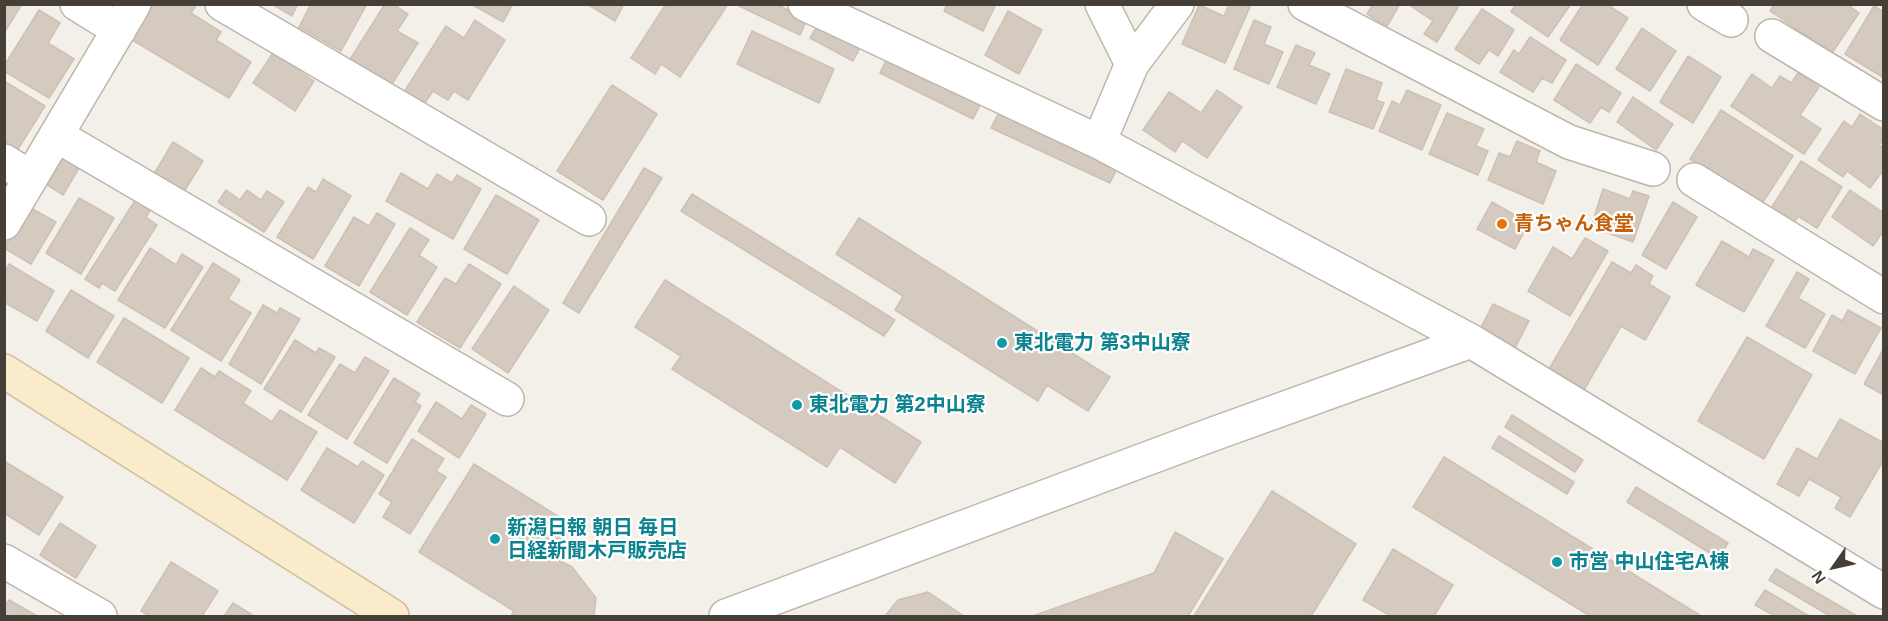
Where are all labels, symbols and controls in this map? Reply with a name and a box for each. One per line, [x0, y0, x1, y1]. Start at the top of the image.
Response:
place label: 青ちゃん食堂 [1514, 212, 1634, 236]
marker: 青ちゃん食堂 [1495, 217, 1509, 231]
place label: 東北電力 第3中山寮 [1014, 331, 1191, 355]
marker: 東北電力 第3中山寮 [995, 336, 1009, 350]
place label: 東北電力 第2中山寮 [809, 393, 986, 417]
marker: 東北電力 第2中山寮 [790, 398, 804, 412]
place label: 新潟日報 朝日 毎日 日経新聞木戸販売店 [507, 516, 687, 563]
marker: 新潟日報 朝日 毎日 日経新聞木戸販売店 [488, 532, 502, 546]
north arrow [1804, 537, 1864, 597]
place label: 市営 中山住宅A棟 [1569, 550, 1729, 574]
marker: 市営 中山住宅A棟 [1550, 555, 1564, 569]
text: N [1808, 568, 1829, 587]

